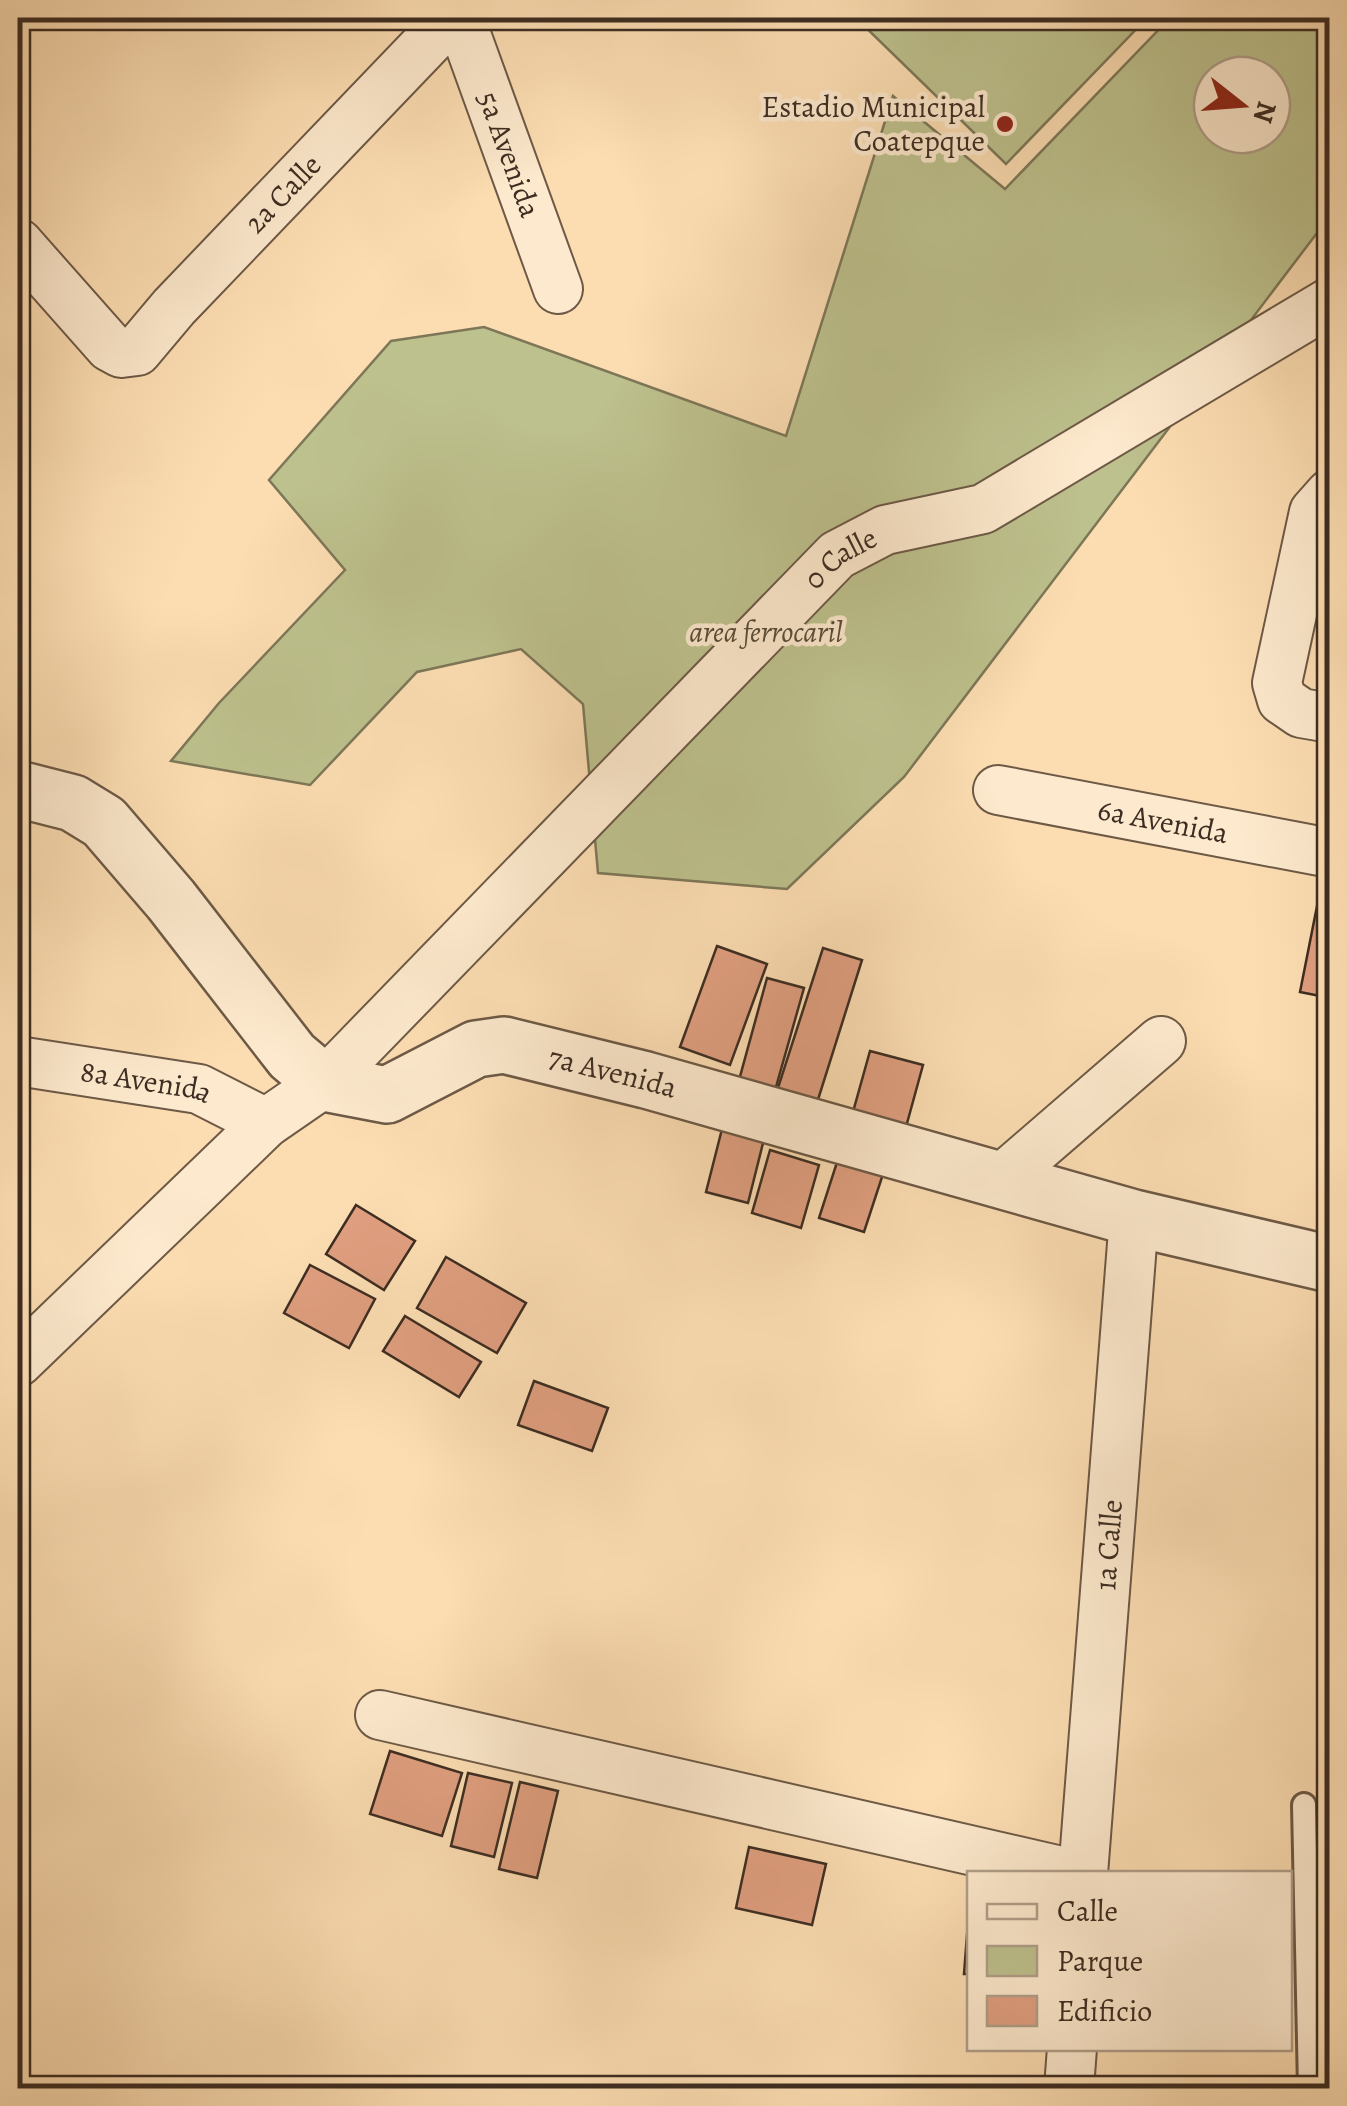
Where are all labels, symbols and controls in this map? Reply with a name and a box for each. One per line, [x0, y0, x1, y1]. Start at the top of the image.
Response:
north arrow [1192, 55, 1292, 155]
street label: 5a Avenida [468, 86, 550, 223]
place label: Estadio Municipal Coatepque [762, 87, 985, 161]
text: N [1244, 97, 1286, 127]
marker: Estadio Municipal Coatepque [994, 113, 1016, 135]
street label: 2a Calle [235, 145, 330, 242]
street label: 0 Calle [794, 518, 884, 598]
park label: area ferrocaril [689, 612, 843, 652]
street label: 6a Avenida [1094, 789, 1232, 853]
street label: 7a Avenida [545, 1037, 682, 1108]
street label: 8a Avenida [78, 1051, 220, 1113]
street label: 1a Calle [1085, 1498, 1132, 1592]
legend [967, 1871, 1292, 2051]
text: Calle [1057, 1891, 1118, 1931]
text: Parque [1057, 1941, 1143, 1981]
text: Edificio [1057, 1991, 1152, 2031]

